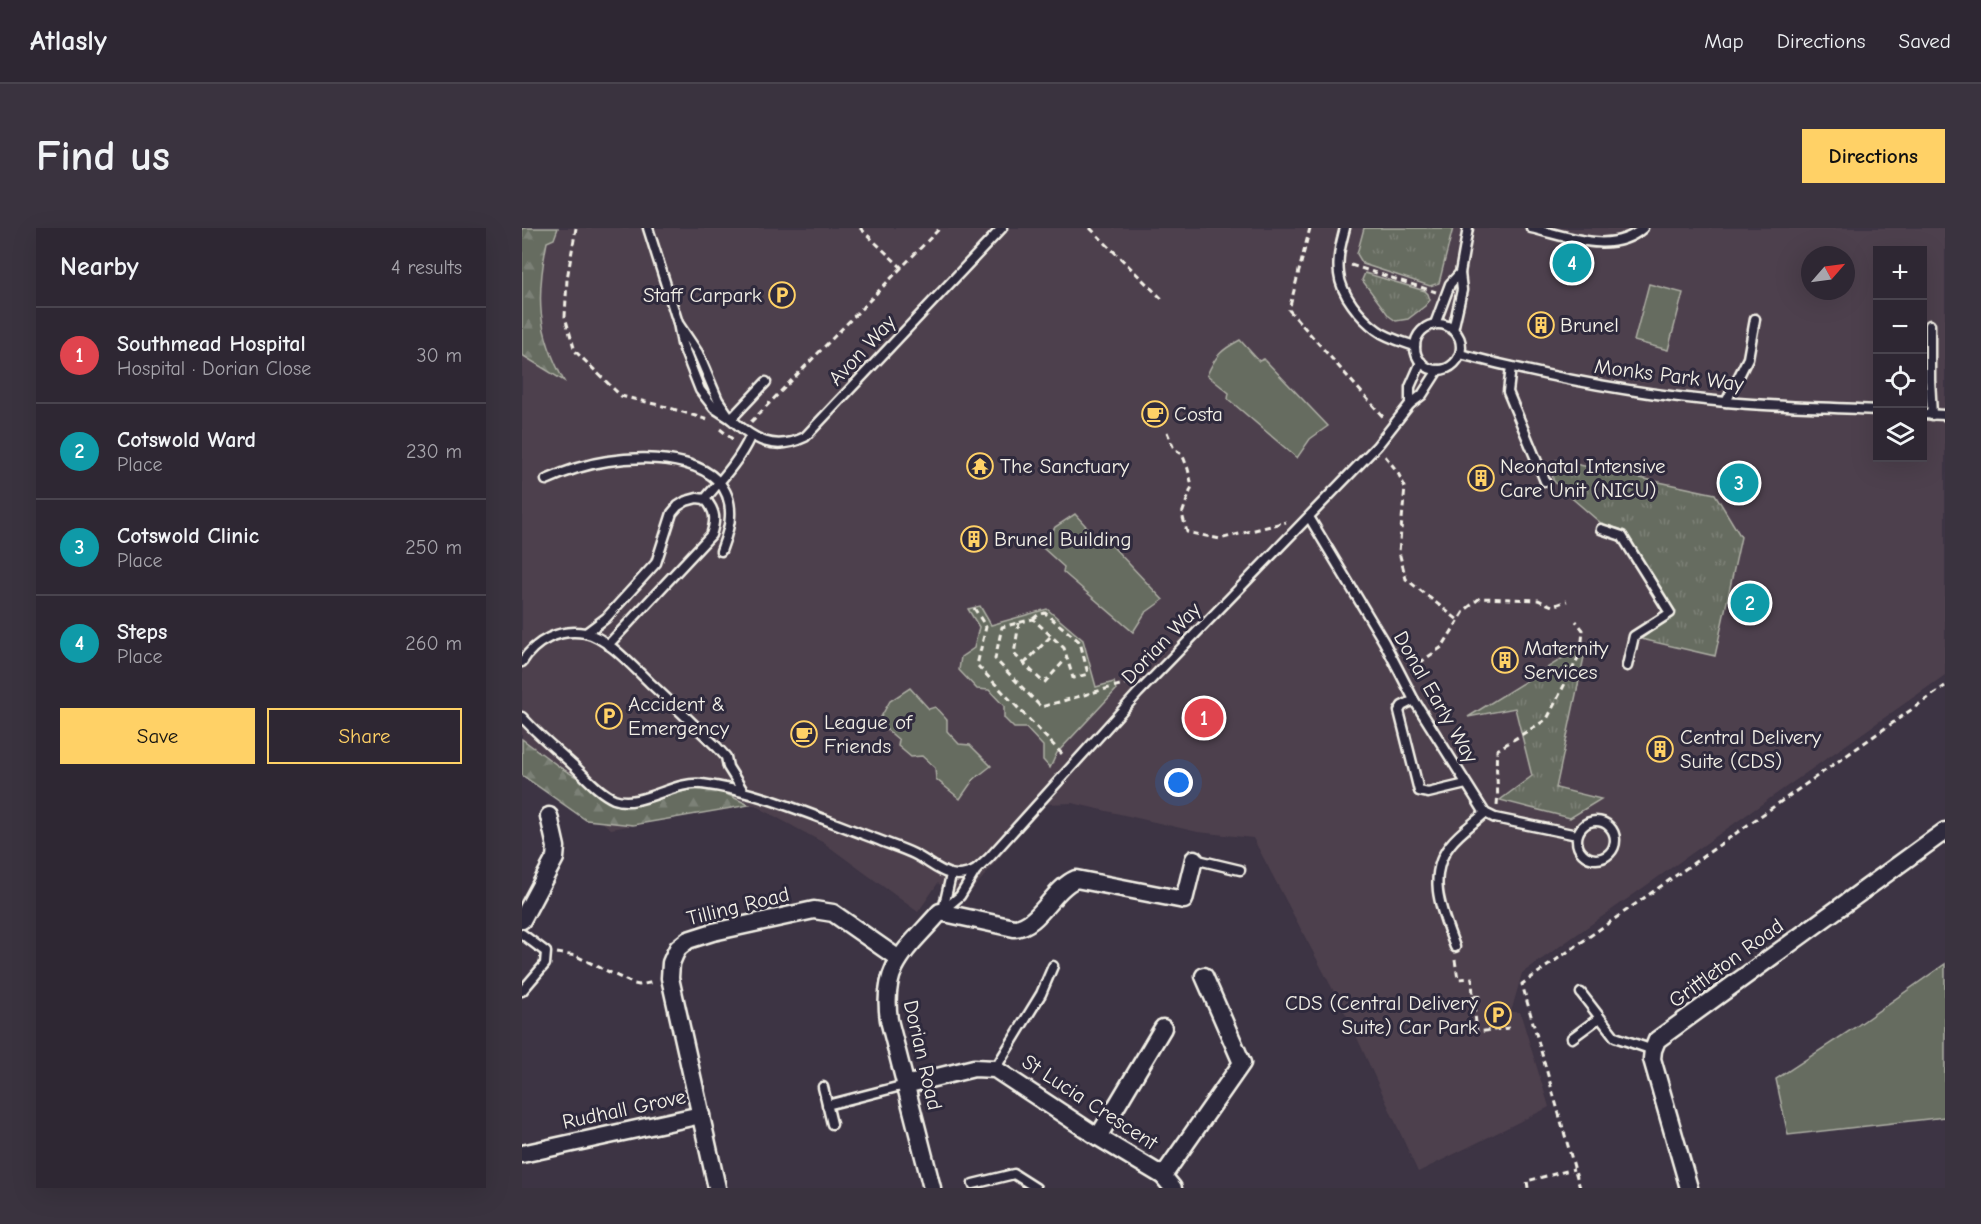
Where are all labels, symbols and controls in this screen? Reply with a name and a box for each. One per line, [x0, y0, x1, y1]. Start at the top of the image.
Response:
text: Atlasly [30, 25, 107, 57]
text: Map [1704, 29, 1744, 53]
text: Directions [1777, 29, 1866, 53]
text: Saved [1899, 29, 1951, 53]
button: Directions [1802, 129, 1945, 183]
text: Find us [36, 132, 170, 181]
pin: 4 [1552, 240, 1592, 285]
north arrow [1801, 246, 1855, 300]
map controls [1873, 246, 1927, 462]
button: + [1873, 246, 1927, 300]
text: Nearby [60, 252, 139, 282]
text: 4 results [391, 256, 462, 279]
parking icon: Staff Carpark [767, 280, 797, 310]
place label: Staff Carpark [643, 283, 762, 307]
button: − [1873, 300, 1927, 354]
street label: Avon Way [823, 309, 901, 390]
building icon: Brunel [1526, 310, 1556, 340]
place label: Brunel [1560, 313, 1619, 337]
text: Southmead Hospital [117, 331, 306, 357]
text: 1 [76, 344, 83, 367]
text: 30 m [416, 344, 462, 367]
street label: Monks Park Way [1593, 354, 1746, 396]
button: locate [1873, 354, 1927, 408]
text: Hospital · Dorian Close [117, 357, 311, 380]
cafe icon: Costa [1140, 399, 1170, 429]
place label: Costa [1174, 402, 1223, 426]
button: layers [1873, 408, 1927, 462]
text: Cotswold Ward [117, 427, 256, 453]
text: 2 [75, 440, 84, 463]
text: 230 m [406, 440, 462, 463]
temple icon: The Sanctuary [965, 451, 995, 481]
text: Place [117, 453, 163, 476]
place label: The Sanctuary [1000, 454, 1130, 478]
place label: Neonatal Intensive Care Unit (NICU) [1500, 454, 1666, 502]
pin: 3 [1720, 460, 1758, 506]
building icon: Neonatal Intensive Care Unit (NICU) [1466, 463, 1496, 493]
text: Cotswold Clinic [117, 523, 259, 549]
building icon: Brunel Building [959, 524, 989, 554]
place label: Brunel Building [994, 527, 1132, 551]
text: 3 [75, 536, 84, 559]
text: 250 m [405, 536, 462, 559]
text: Place [117, 549, 163, 572]
pin: 2 [1730, 580, 1770, 626]
street label: Dorian Way [1116, 597, 1206, 689]
text: Steps [117, 619, 167, 645]
street label: Donal Early Way [1389, 627, 1484, 768]
text: 4 [75, 632, 84, 655]
text: 260 m [405, 632, 462, 655]
place label: Maternity Services [1524, 636, 1609, 684]
text: Place [117, 645, 163, 668]
building icon: Maternity Services [1490, 645, 1520, 675]
place label: Accident & Emergency [628, 692, 730, 740]
pin: 1 [1184, 696, 1224, 740]
parking icon: Accident & Emergency [594, 701, 624, 731]
button: Save [60, 708, 255, 764]
button: Share [267, 708, 462, 764]
place label: League of Friends [824, 710, 913, 758]
cafe icon: League of Friends [789, 719, 819, 749]
place label: Central Delivery Suite (CDS) [1680, 725, 1822, 773]
building icon: Central Delivery Suite (CDS) [1645, 734, 1675, 764]
your location [1164, 768, 1193, 797]
street label: Tilling Road [684, 882, 792, 930]
street label: Grittleton Road [1664, 913, 1788, 1013]
place label: CDS (Central Delivery Suite) Car Park [1285, 991, 1479, 1039]
street label: Dorian Road [899, 998, 947, 1112]
parking icon: CDS (Central Delivery Suite) Car Park [1483, 1000, 1513, 1030]
street label: St Lucia Crescent [1018, 1049, 1163, 1155]
street label: Rudhall Grove [560, 1084, 688, 1134]

